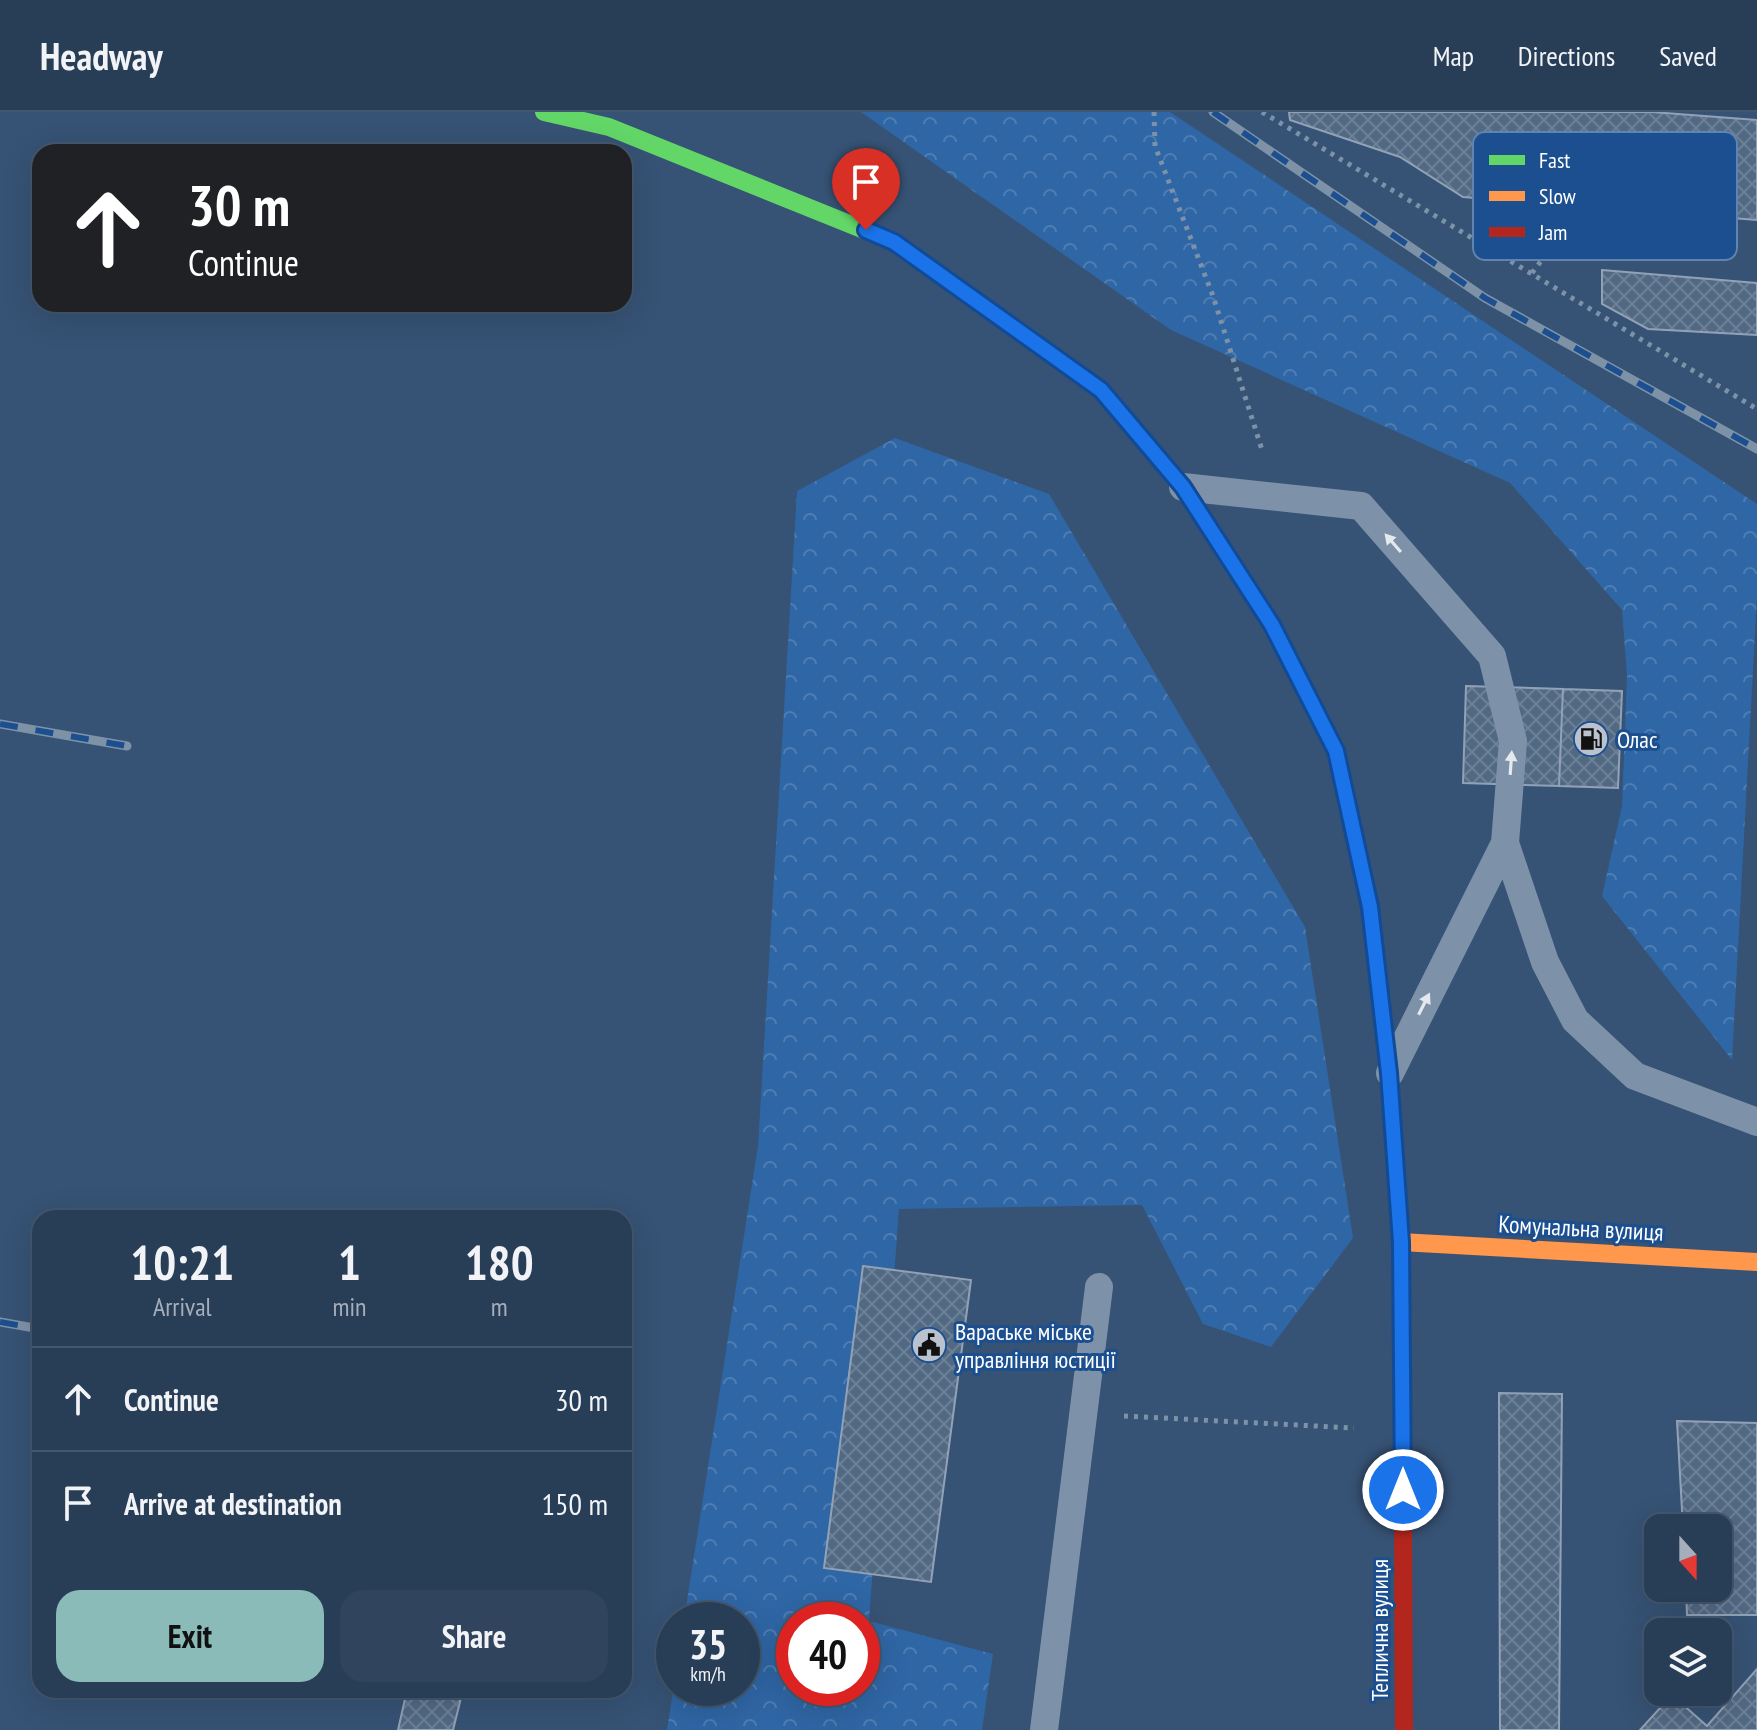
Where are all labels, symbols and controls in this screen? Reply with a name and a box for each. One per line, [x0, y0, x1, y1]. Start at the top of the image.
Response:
text: Headway [40, 31, 163, 80]
text: Map [1433, 37, 1474, 74]
text: Directions [1518, 37, 1615, 74]
text: Saved [1659, 37, 1717, 74]
legend [1473, 132, 1737, 260]
text: Fast [1539, 146, 1570, 174]
pin [832, 148, 900, 230]
icon: arrive [844, 160, 888, 204]
text: 30 m [188, 169, 290, 241]
icon: ahead [56, 176, 160, 280]
text: Slow [1539, 182, 1576, 210]
text: Jam [1538, 218, 1567, 246]
text: Continue [188, 239, 299, 286]
one-way arrow [1385, 533, 1402, 553]
fuel station icon: Олас [1572, 720, 1610, 758]
place label: Олас [1617, 724, 1658, 755]
one-way arrow [1505, 750, 1518, 775]
one-way arrow [1418, 992, 1431, 1015]
street label: Комунальна вулиця [1498, 1208, 1664, 1248]
text: 10:21 [130, 1231, 234, 1293]
text: 1 [338, 1231, 361, 1293]
text: 180 [465, 1231, 534, 1293]
text: Arrival [153, 1290, 212, 1323]
text: min [332, 1290, 366, 1323]
text: m [491, 1290, 508, 1323]
place label: Вараське міське управління юстиції [955, 1316, 1117, 1375]
public building icon: Вараське міське управління юстиції [910, 1326, 948, 1364]
icon: ahead [56, 1377, 100, 1421]
text: Continue [124, 1380, 219, 1419]
text: 30 m [555, 1380, 608, 1419]
position arrow [1361, 1448, 1445, 1532]
icon: arrive [56, 1481, 100, 1525]
text: Arrive at destination [124, 1484, 342, 1523]
text: 150 m [542, 1484, 608, 1523]
north arrow [1644, 1514, 1732, 1602]
map controls [1644, 1514, 1732, 1706]
street label: Теплична вулиця [1364, 1559, 1395, 1701]
button: Exit [56, 1590, 324, 1682]
button: Share [340, 1590, 608, 1682]
speed limit sign: 40 [776, 1602, 880, 1706]
text: 35 [689, 1618, 727, 1670]
button: layers [1644, 1618, 1732, 1706]
text: km/h [690, 1661, 726, 1687]

